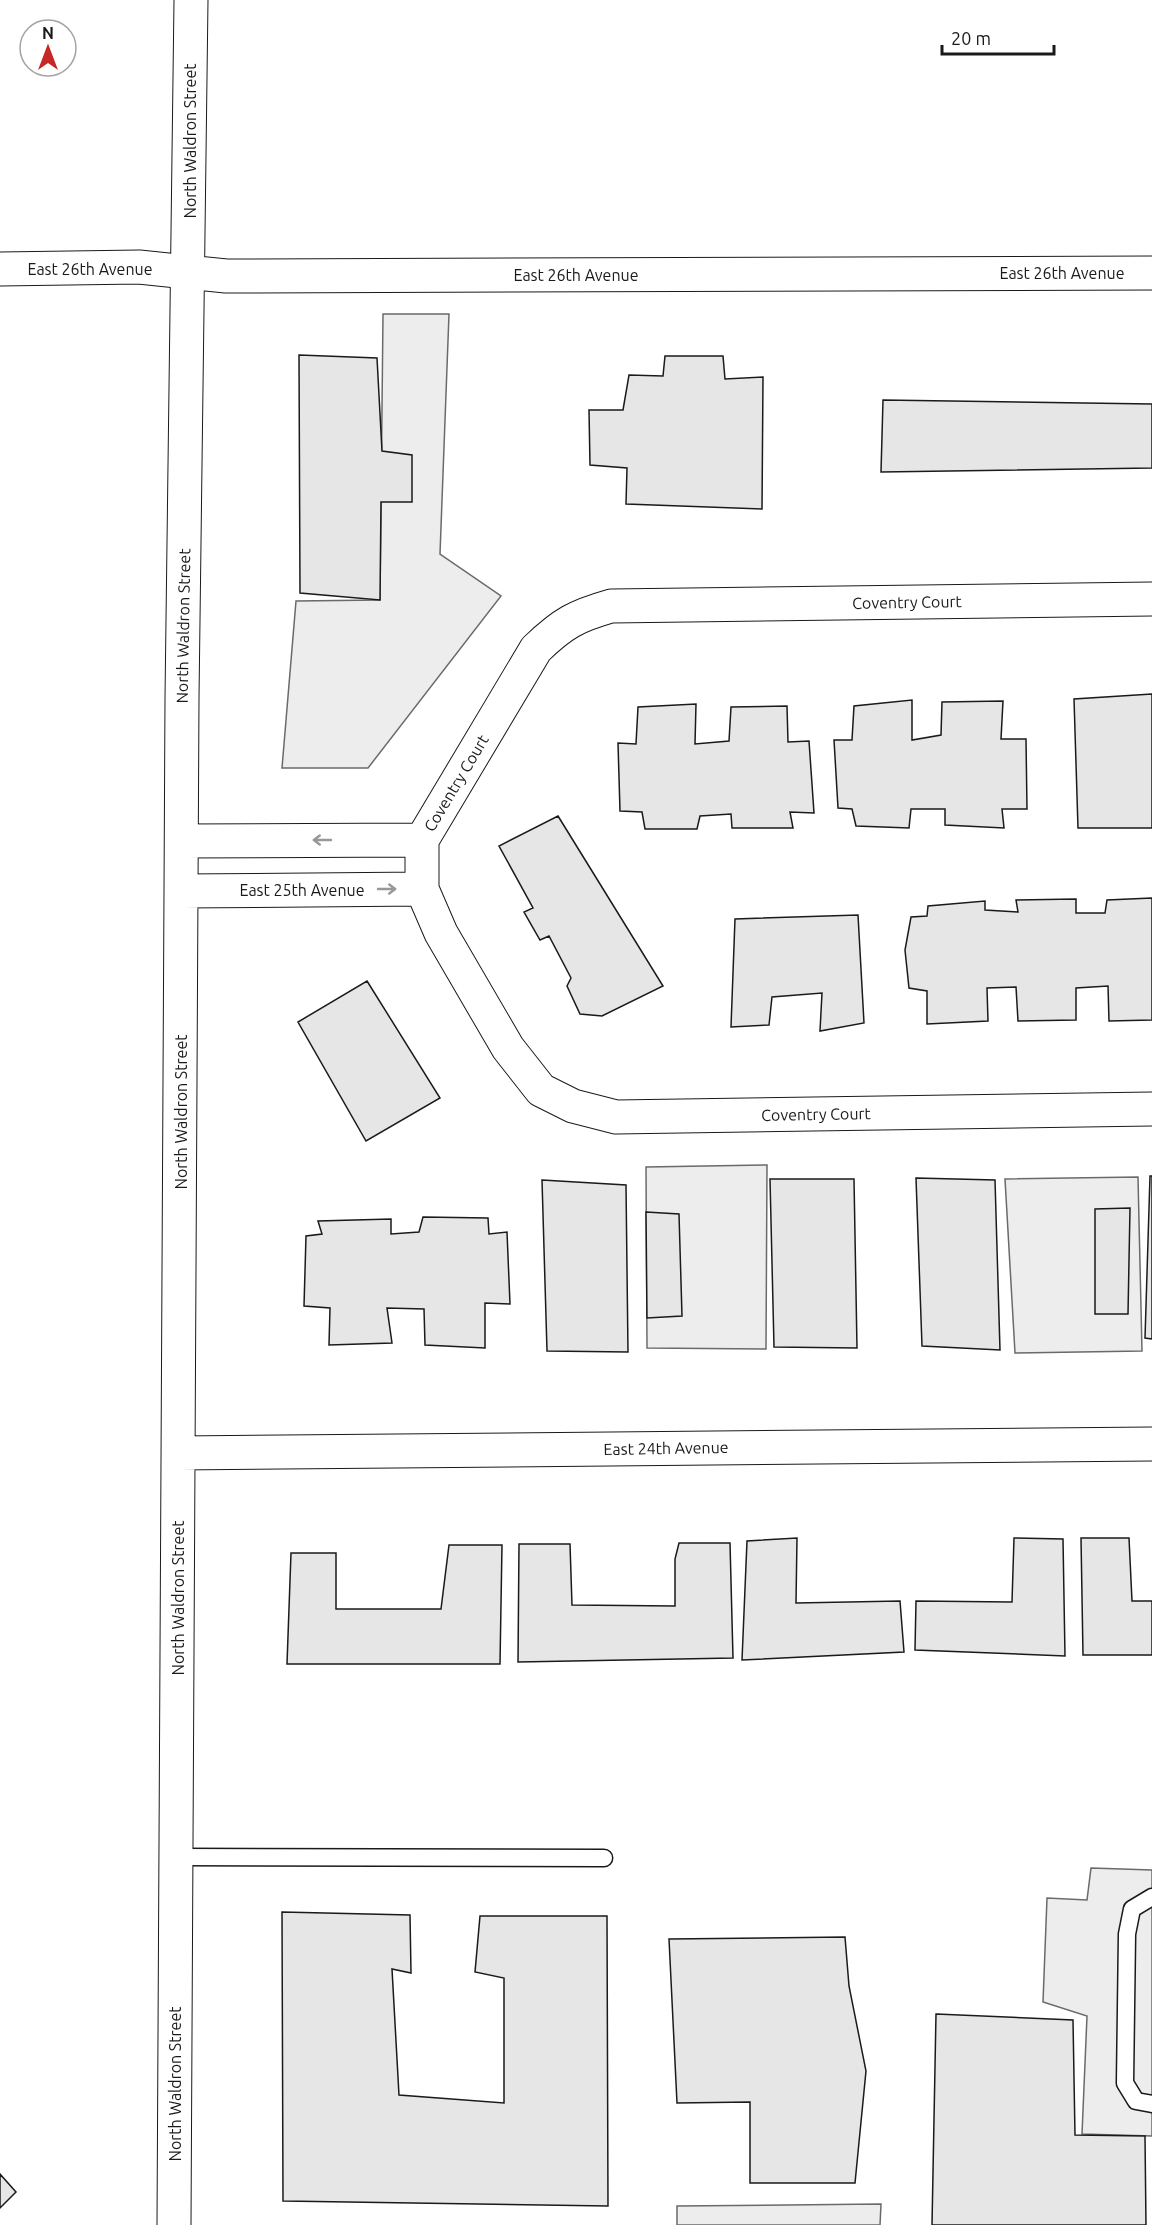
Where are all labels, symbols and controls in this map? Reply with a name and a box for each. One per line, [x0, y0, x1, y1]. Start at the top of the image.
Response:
north arrow [18, 18, 78, 78]
scale bar [942, 18, 1054, 56]
text: N [42, 24, 54, 42]
text: 20 m [951, 28, 991, 48]
street label: North Waldron Street [181, 63, 199, 219]
street label: East 26th Avenue [27, 260, 153, 278]
street label: East 26th Avenue [999, 264, 1125, 282]
street label: East 26th Avenue [513, 266, 639, 284]
street label: North Waldron Street [173, 548, 193, 704]
street label: Coventry Court [852, 592, 963, 612]
street label: Coventry Court [420, 731, 492, 835]
one-way arrow [312, 834, 332, 846]
street label: East 25th Avenue [239, 881, 365, 899]
one-way arrow [376, 883, 396, 895]
street label: North Waldron Street [172, 1034, 190, 1190]
street label: Coventry Court [761, 1104, 872, 1124]
street label: East 24th Avenue [603, 1438, 729, 1458]
street label: North Waldron Street [169, 1520, 187, 1676]
street label: North Waldron Street [166, 2006, 184, 2162]

